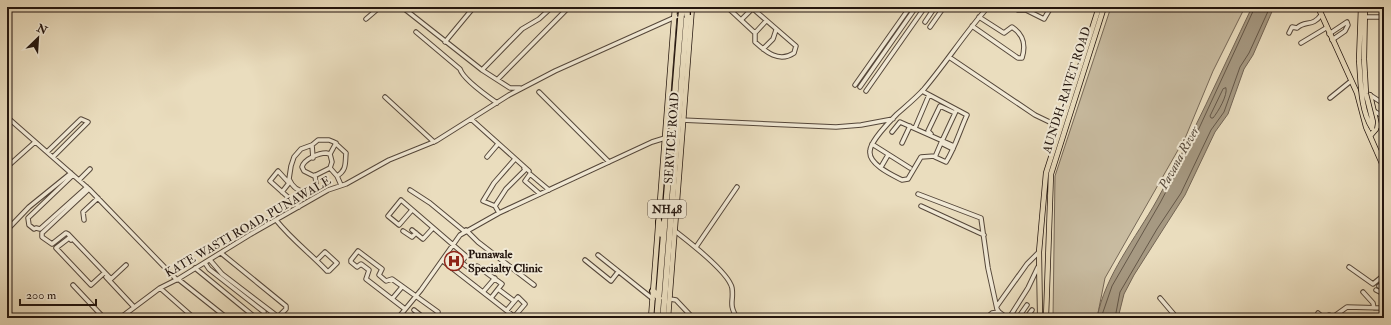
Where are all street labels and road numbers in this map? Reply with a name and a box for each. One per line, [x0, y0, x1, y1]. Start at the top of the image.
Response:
street label: AUNDH-RAVET ROAD [1039, 25, 1095, 156]
street label: SERVICE ROAD [661, 91, 683, 184]
street label: KATE WASTI ROAD, PUNAWALE [162, 173, 334, 281]
road number: NH48 [648, 200, 686, 218]

